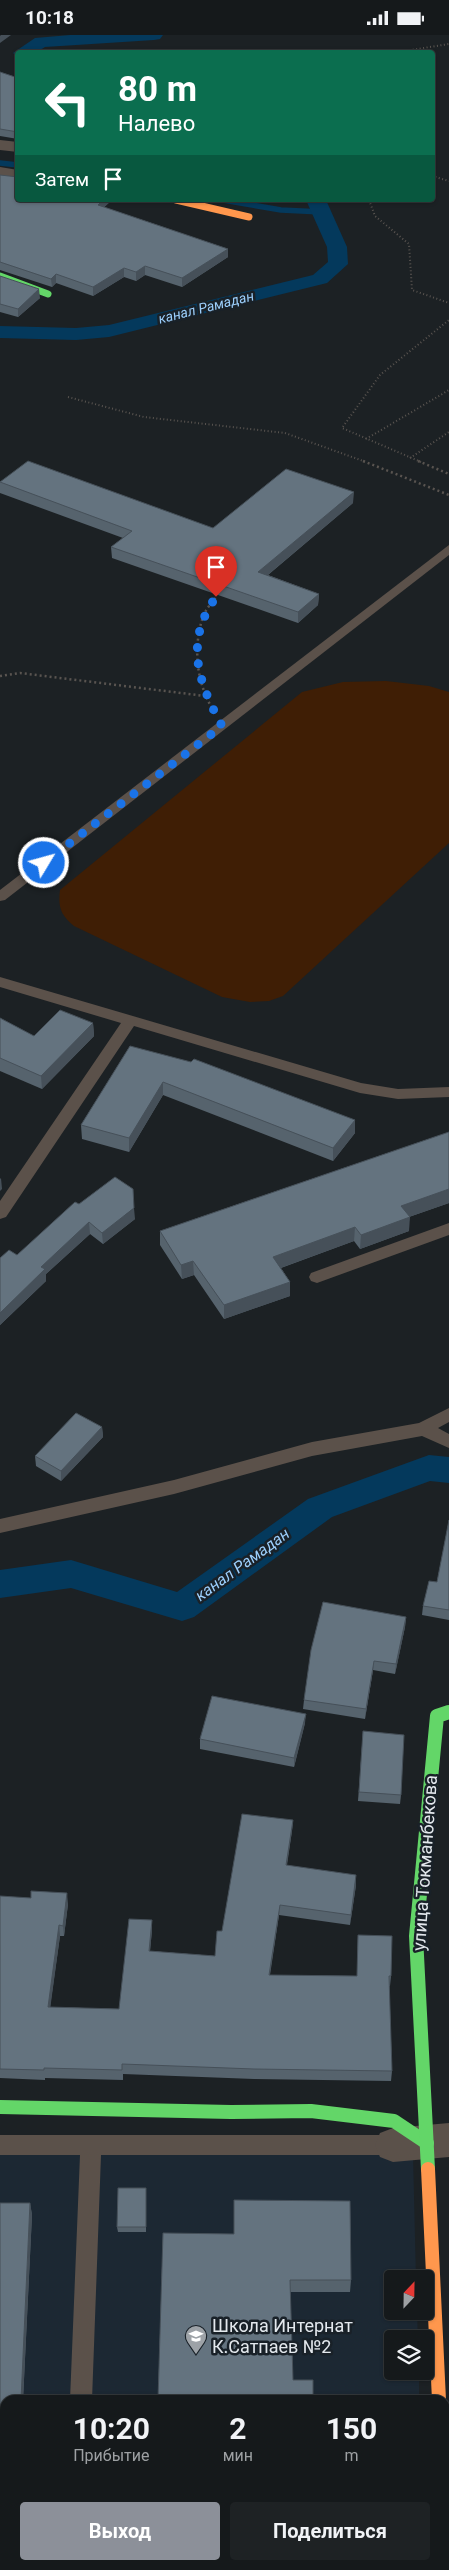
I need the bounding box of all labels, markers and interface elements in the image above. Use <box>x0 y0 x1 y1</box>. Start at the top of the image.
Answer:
text: 10:18 <box>25 6 74 29</box>
text: 80 m <box>118 69 197 110</box>
icon: left <box>35 70 100 135</box>
text: Налево <box>118 111 195 136</box>
icon: arrive <box>99 165 127 193</box>
text: Затем <box>35 168 89 191</box>
water label: канал Рамадан <box>157 287 256 327</box>
pin <box>195 546 237 597</box>
icon: arrive <box>202 553 230 581</box>
position arrow <box>17 836 69 888</box>
water label: канал Рамадан <box>191 1524 293 1605</box>
street label: улица Токманбекова <box>408 1774 441 1952</box>
north arrow <box>384 2270 434 2320</box>
map controls <box>384 2270 434 2380</box>
place label: Школа Интернат К.Сатпаев №2 <box>212 2315 353 2357</box>
school or university icon: Школа Интернат К.Сатпаев №2 <box>184 2324 208 2355</box>
button: layers <box>384 2330 434 2380</box>
text: 10:20 <box>73 2411 150 2446</box>
text: 2 <box>229 2411 246 2446</box>
text: 150 <box>326 2411 377 2446</box>
text: Прибытие <box>73 2446 149 2465</box>
text: мин <box>223 2446 253 2465</box>
text: m <box>344 2446 358 2465</box>
button: Выход <box>20 2502 220 2560</box>
button: Поделиться <box>230 2502 430 2560</box>

